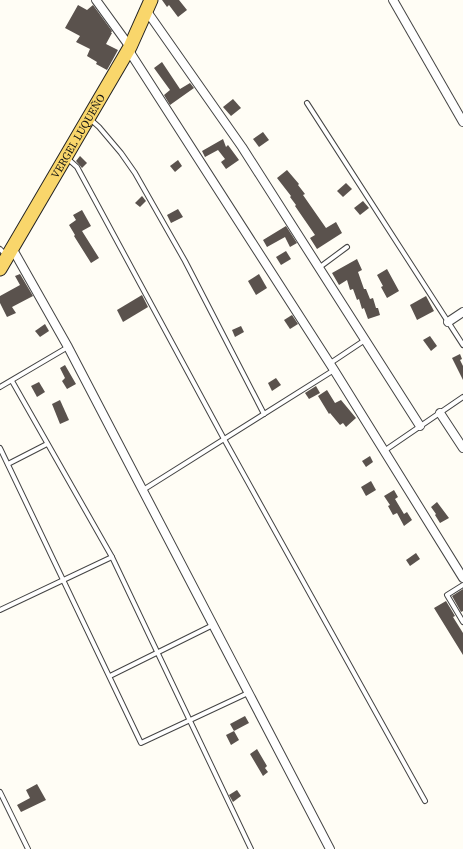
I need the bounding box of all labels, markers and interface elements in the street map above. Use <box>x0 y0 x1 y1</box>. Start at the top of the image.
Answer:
street label: VERGEL LUQUEÑO <box>47 91 109 181</box>

